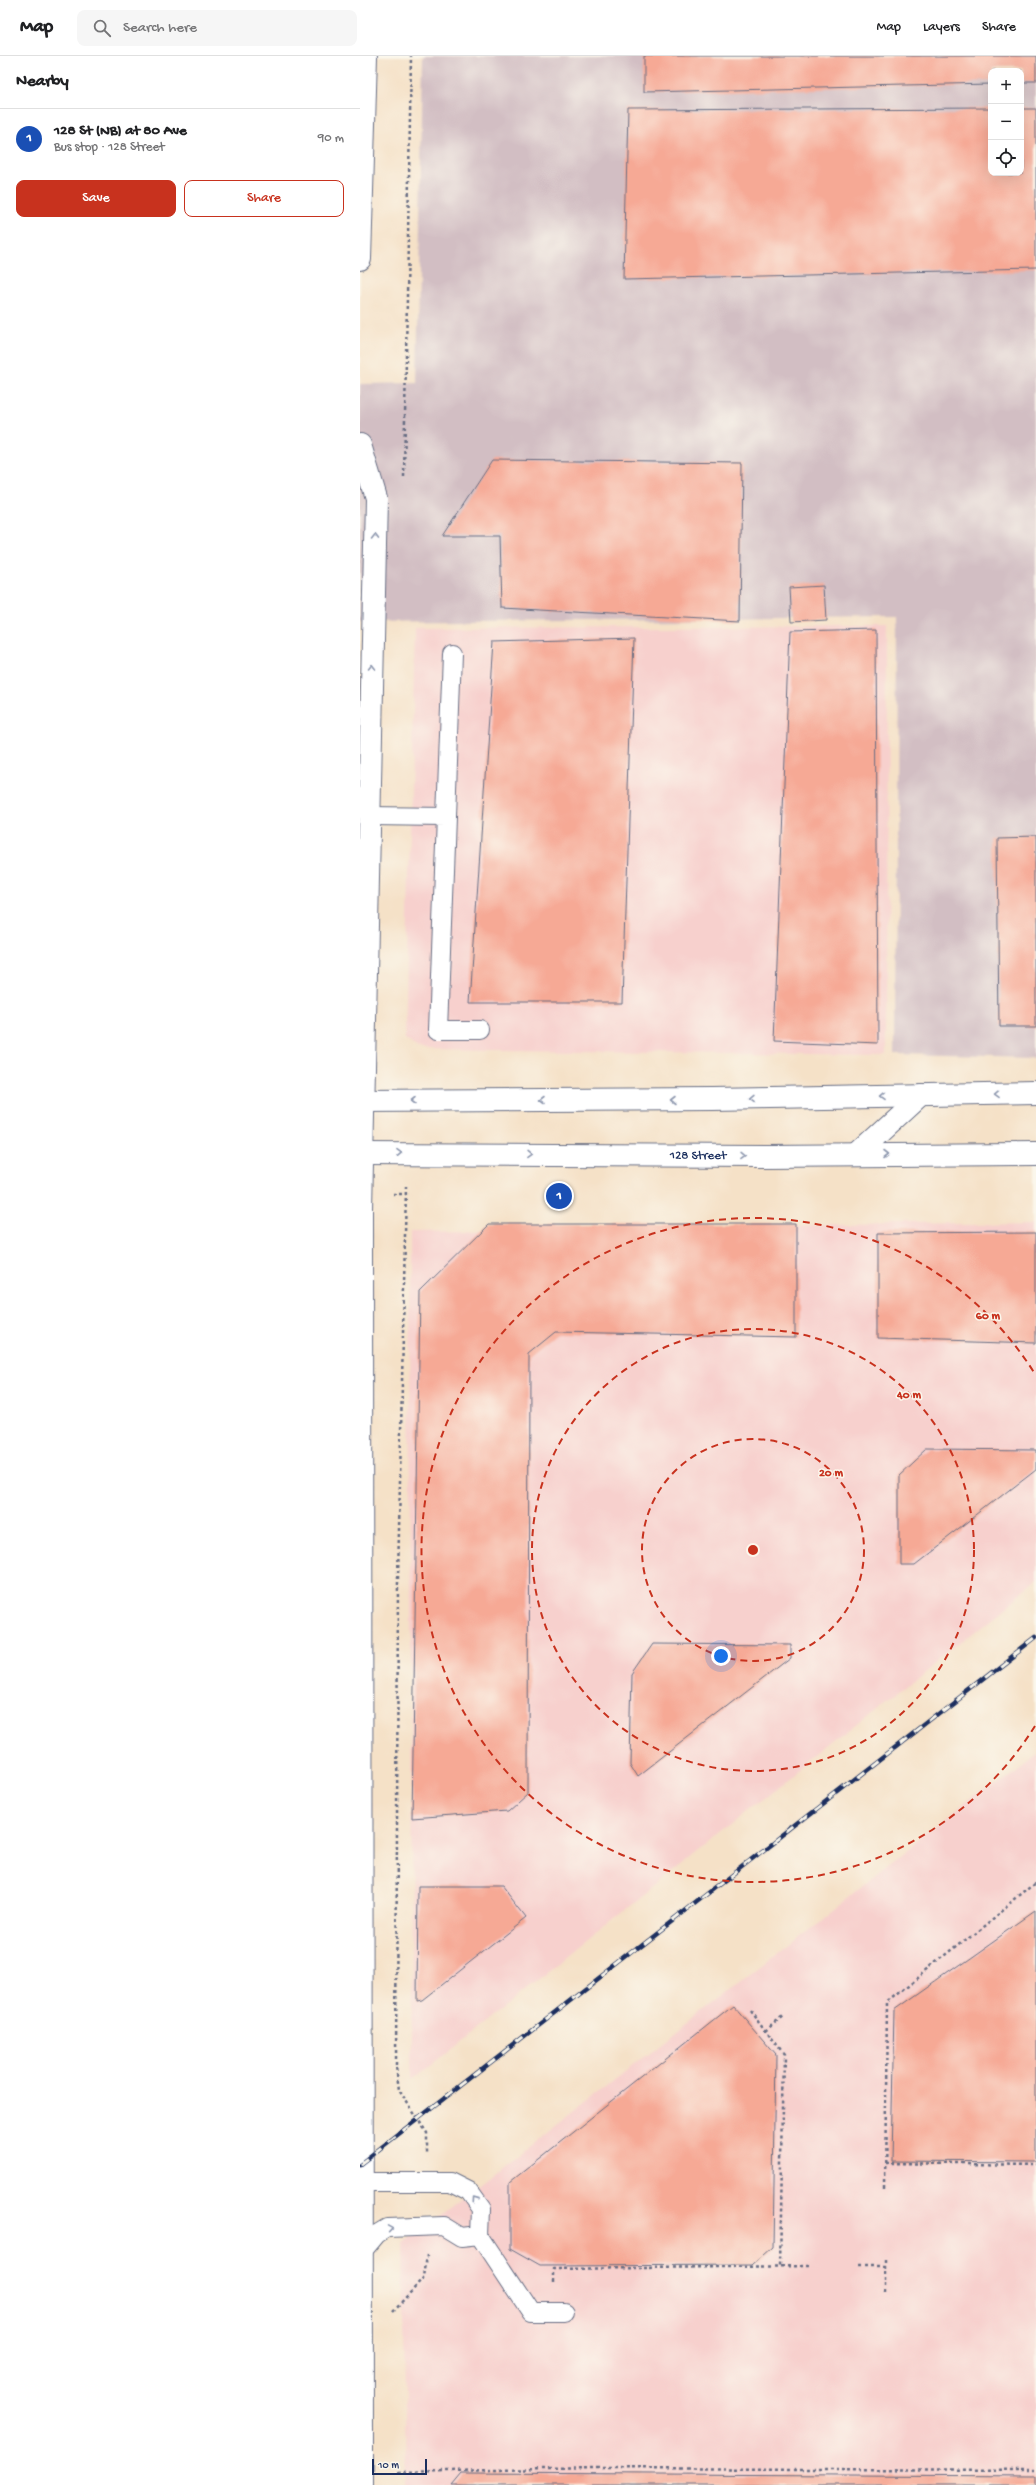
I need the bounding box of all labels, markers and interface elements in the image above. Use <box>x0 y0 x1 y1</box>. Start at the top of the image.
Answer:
search box <box>77 10 357 46</box>
text: Map <box>20 16 53 39</box>
icon: search <box>91 17 113 39</box>
text: Search here <box>123 19 197 37</box>
text: Map <box>877 19 901 36</box>
text: Layers <box>923 19 960 36</box>
text: Share <box>982 19 1016 36</box>
map controls <box>988 68 1024 176</box>
button: + <box>988 68 1024 104</box>
text: Nearby <box>16 72 69 92</box>
button: − <box>988 104 1024 140</box>
text: 128 St (NB) at 80 Ave <box>54 122 187 140</box>
text: 1 <box>26 131 32 146</box>
text: 90 m <box>318 131 344 146</box>
text: Bus stop · 128 Street <box>54 140 165 155</box>
button: locate <box>988 140 1024 176</box>
button: Save <box>16 180 176 217</box>
button: Share <box>184 180 344 217</box>
one-way arrow <box>371 534 379 540</box>
one-way arrow <box>368 664 376 670</box>
one-way arrow <box>994 1090 1000 1098</box>
one-way arrow <box>879 1092 885 1100</box>
one-way arrow <box>749 1094 755 1103</box>
one-way arrow <box>540 1096 546 1104</box>
one-way arrow <box>670 1096 676 1104</box>
one-way arrow <box>410 1097 416 1105</box>
street label: 128 Street <box>669 1148 728 1163</box>
one-way arrow <box>396 1149 402 1157</box>
one-way arrow <box>526 1150 532 1158</box>
one-way arrow <box>884 1150 890 1158</box>
one-way arrow <box>740 1152 746 1160</box>
pin: 1 <box>546 1181 572 1211</box>
text: 60 m <box>976 1310 1001 1324</box>
text: 40 m <box>896 1389 921 1403</box>
text: 20 m <box>819 1467 844 1481</box>
centre of rings <box>746 1543 760 1557</box>
your location <box>711 1646 731 1666</box>
one-way arrow <box>472 2196 479 2203</box>
one-way arrow <box>387 2225 393 2234</box>
scale bar <box>372 2457 427 2476</box>
text: 10 m <box>378 2460 399 2472</box>

